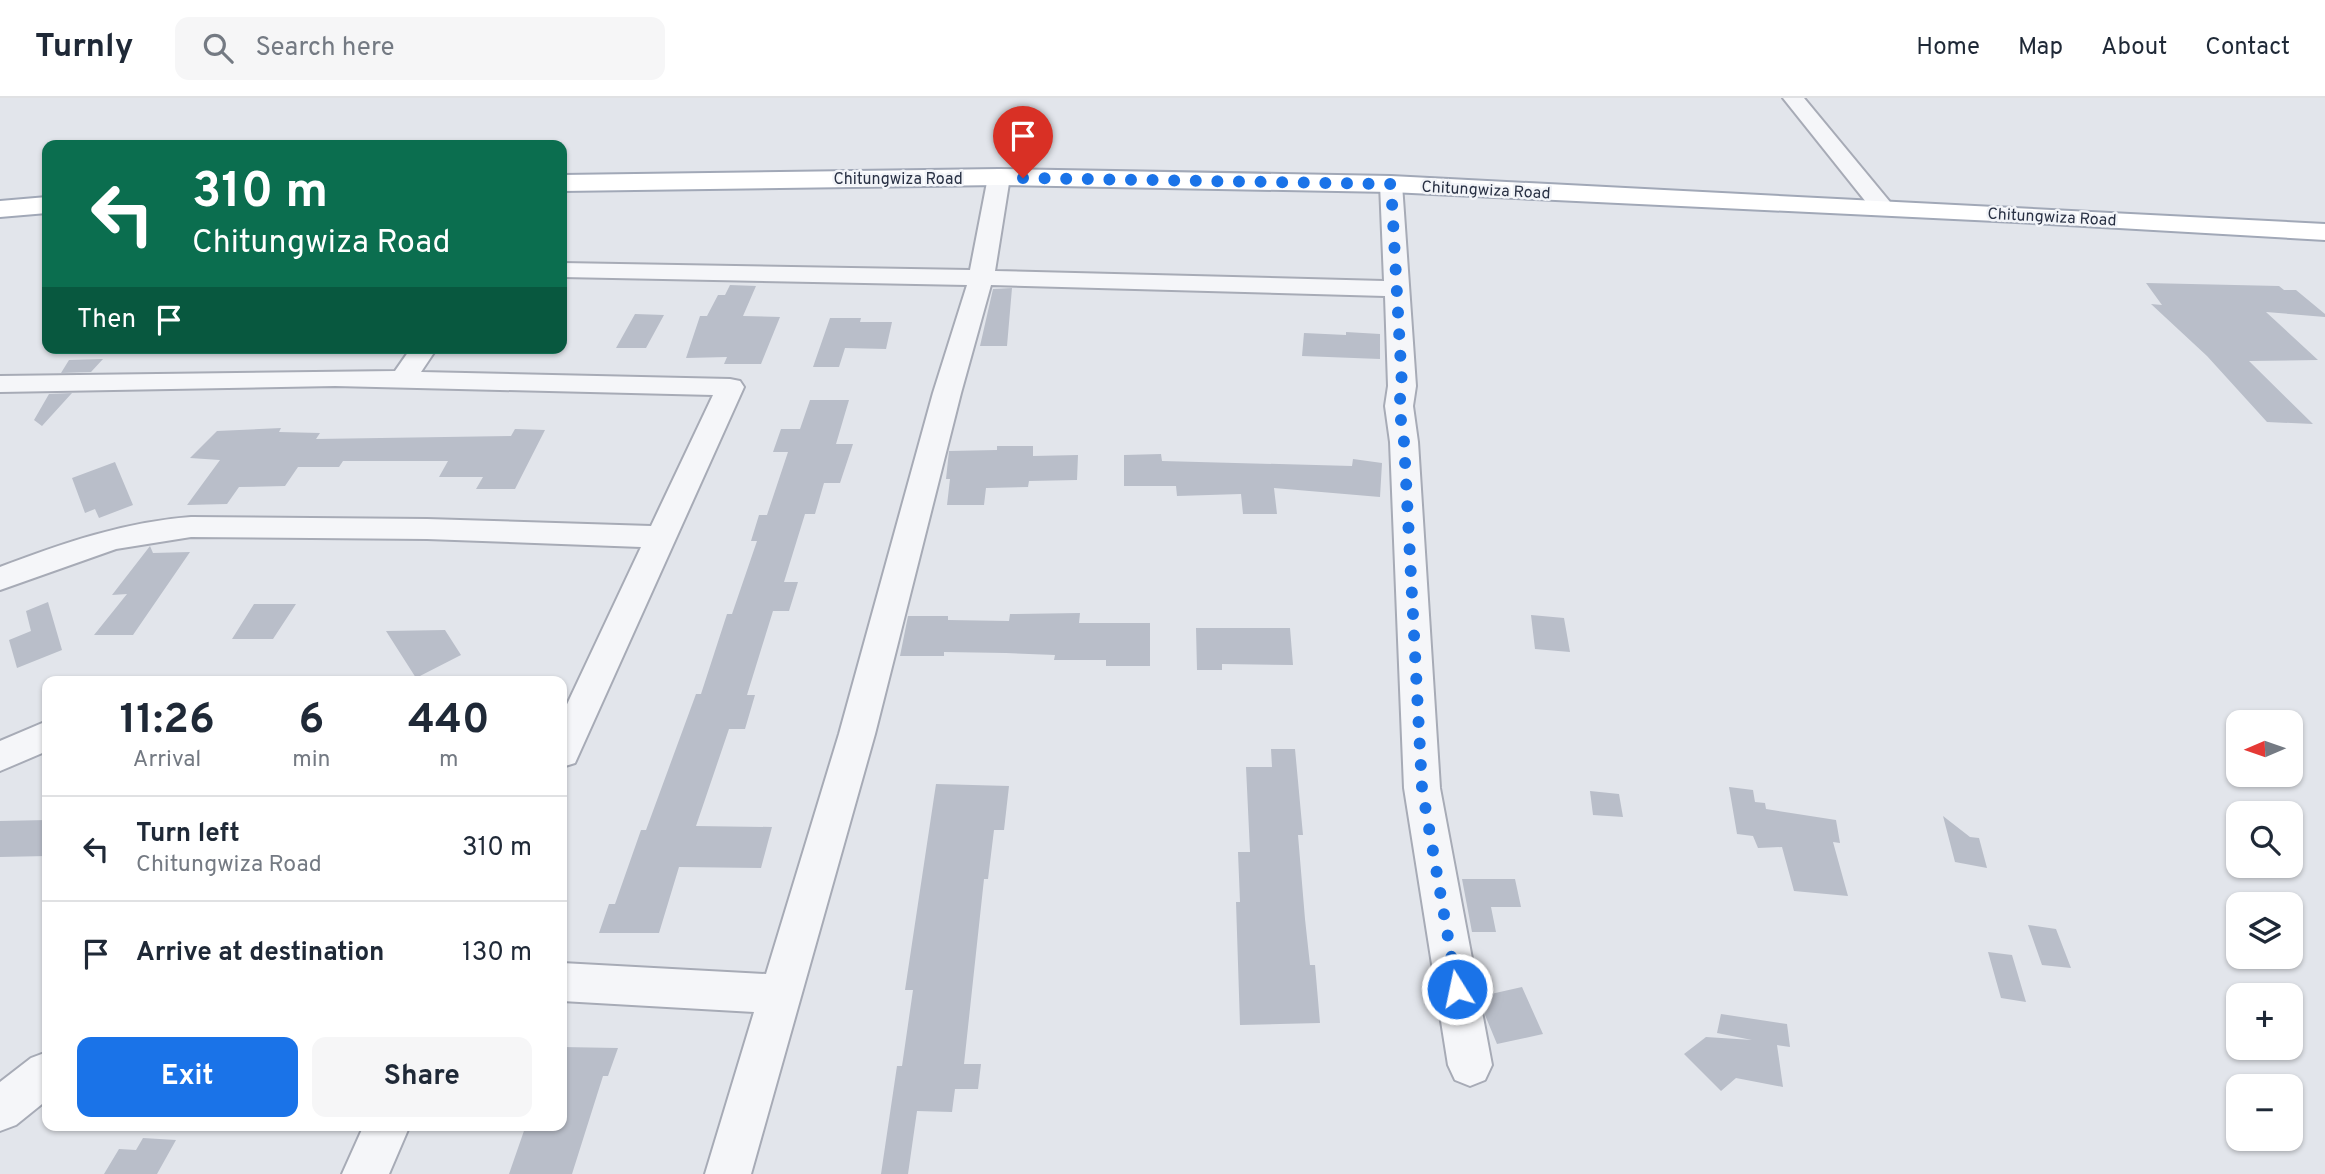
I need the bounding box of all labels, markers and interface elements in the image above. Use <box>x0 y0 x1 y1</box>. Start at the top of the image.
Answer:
search box <box>175 17 665 80</box>
text: Turnly <box>35 27 133 69</box>
icon: search <box>199 29 237 67</box>
text: Search here <box>255 32 394 65</box>
text: Home <box>1916 33 1980 63</box>
text: Map <box>2018 33 2063 63</box>
text: About <box>2101 33 2167 63</box>
text: Contact <box>2205 33 2290 63</box>
pin <box>993 106 1053 178</box>
icon: arrive <box>1004 117 1042 155</box>
text: 310 m <box>192 163 328 225</box>
icon: left <box>77 168 168 259</box>
street label: Chitungwiza Road <box>833 170 963 190</box>
street label: Chitungwiza Road <box>1421 178 1551 204</box>
street label: Chitungwiza Road <box>1987 205 2117 231</box>
text: Chitungwiza Road <box>192 224 451 264</box>
icon: arrive <box>150 301 188 339</box>
text: Then <box>77 304 136 337</box>
text: 11:26 <box>119 695 215 748</box>
text: 6 <box>298 695 324 748</box>
text: 440 <box>408 695 490 748</box>
north arrow <box>2226 710 2303 788</box>
map controls <box>2226 710 2303 1151</box>
text: Arrival <box>133 746 201 775</box>
text: min <box>292 746 331 775</box>
text: m <box>439 746 458 775</box>
button: search <box>2226 801 2303 878</box>
text: Turn left <box>136 818 240 851</box>
icon: left <box>77 830 115 868</box>
text: 310 m <box>462 832 532 865</box>
text: Chitungwiza Road <box>136 851 322 880</box>
button: layers <box>2226 892 2303 969</box>
icon: arrive <box>77 935 115 973</box>
text: Arrive at destination <box>136 937 384 970</box>
text: 130 m <box>462 937 532 970</box>
position arrow <box>1420 952 1494 1026</box>
button: + <box>2226 983 2303 1060</box>
button: Exit <box>77 1037 298 1117</box>
button: Share <box>312 1037 532 1117</box>
button: − <box>2226 1074 2303 1151</box>

